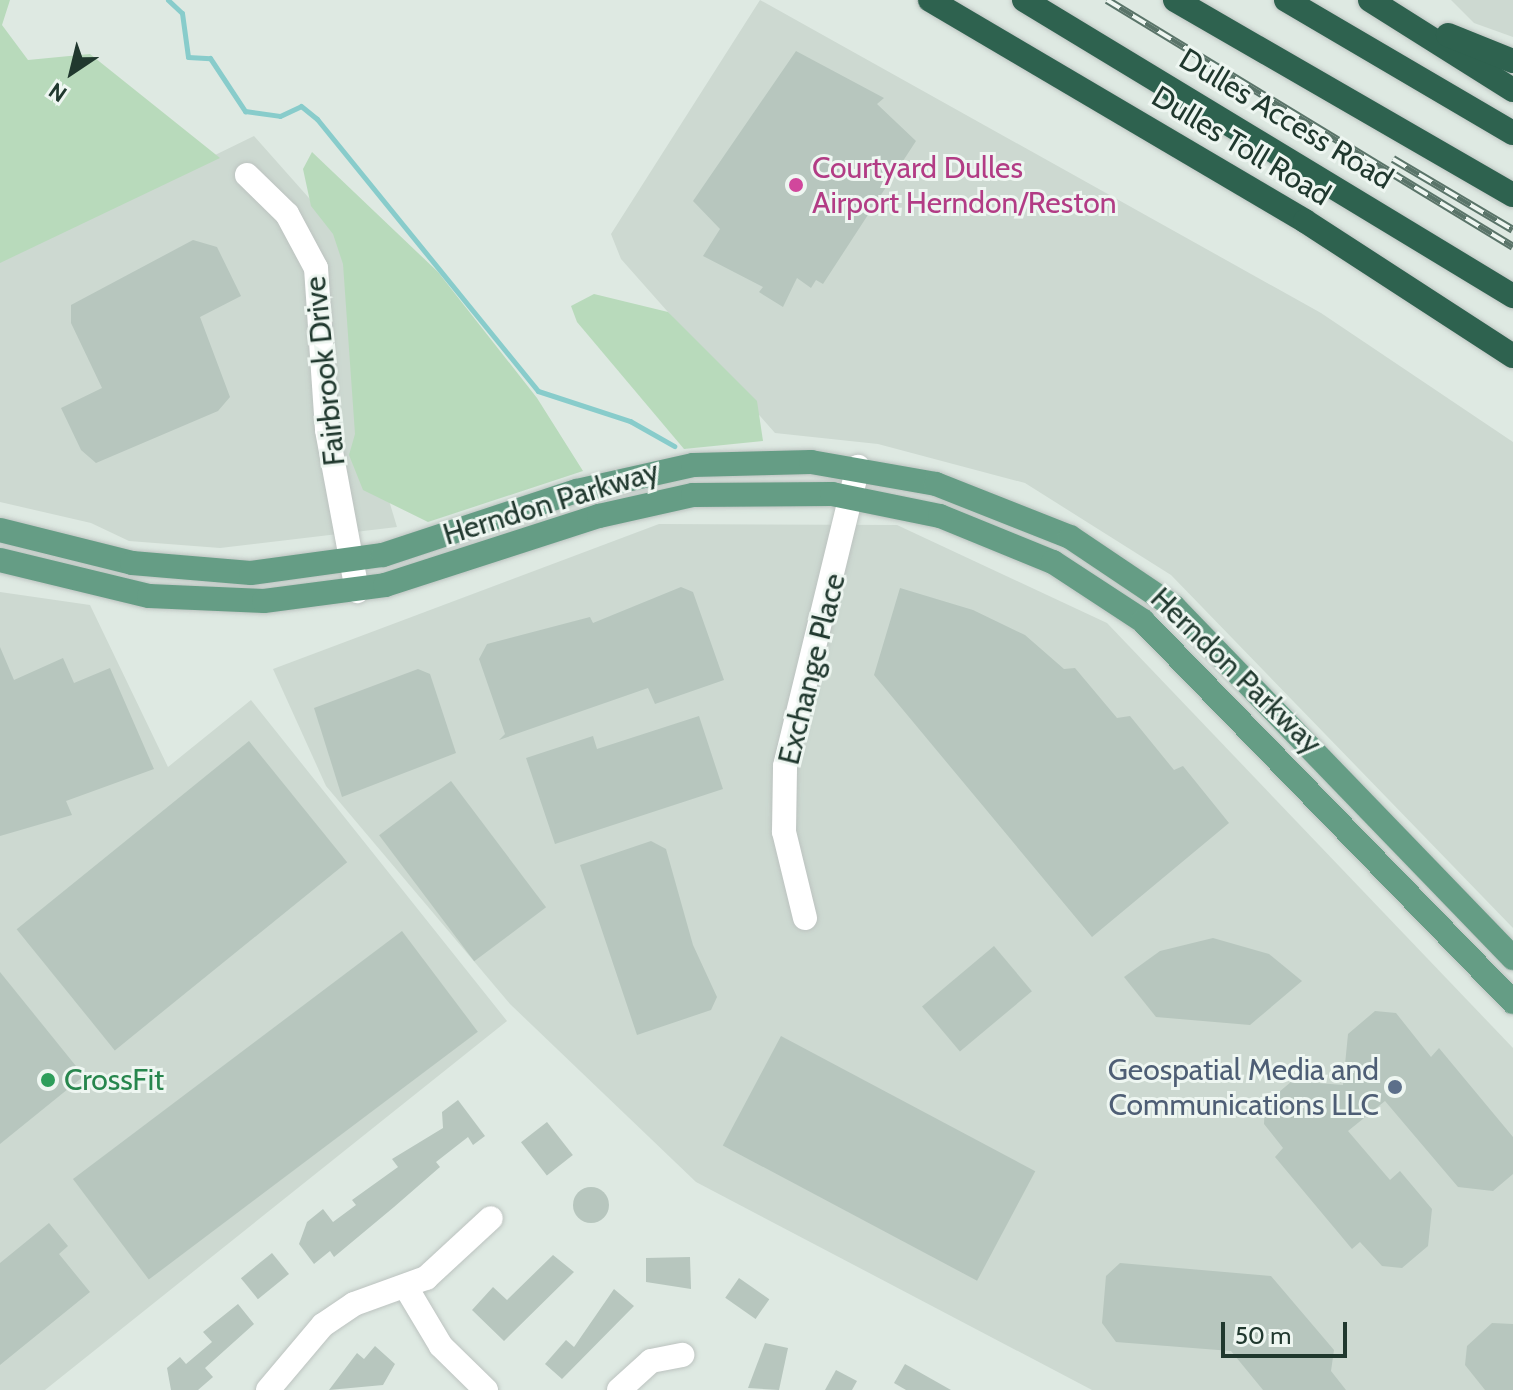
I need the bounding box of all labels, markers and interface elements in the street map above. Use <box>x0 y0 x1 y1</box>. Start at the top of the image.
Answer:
north arrow <box>32 32 112 112</box>
street label: Dulles Access Road <box>1173 41 1399 197</box>
text: N <box>44 77 72 108</box>
street label: Dulles Toll Road <box>1145 79 1337 213</box>
place label: Courtyard Dulles Airport Herndon/Reston <box>812 150 1116 220</box>
marker: Courtyard Dulles Airport Herndon/Reston <box>787 176 805 194</box>
street label: Fairbrook Drive <box>297 274 353 468</box>
street label: Herndon Parkway <box>439 453 663 553</box>
street label: Exchange Place <box>771 570 853 768</box>
street label: Herndon Parkway <box>1143 580 1329 762</box>
place label: Geospatial Media and Communications LLC <box>1108 1052 1379 1122</box>
place label: CrossFit <box>64 1062 164 1098</box>
marker: CrossFit <box>39 1071 57 1089</box>
marker: Geospatial Media and Communications LLC <box>1386 1078 1404 1096</box>
scale bar <box>1225 1306 1351 1356</box>
text: 50 m <box>1235 1321 1291 1350</box>

